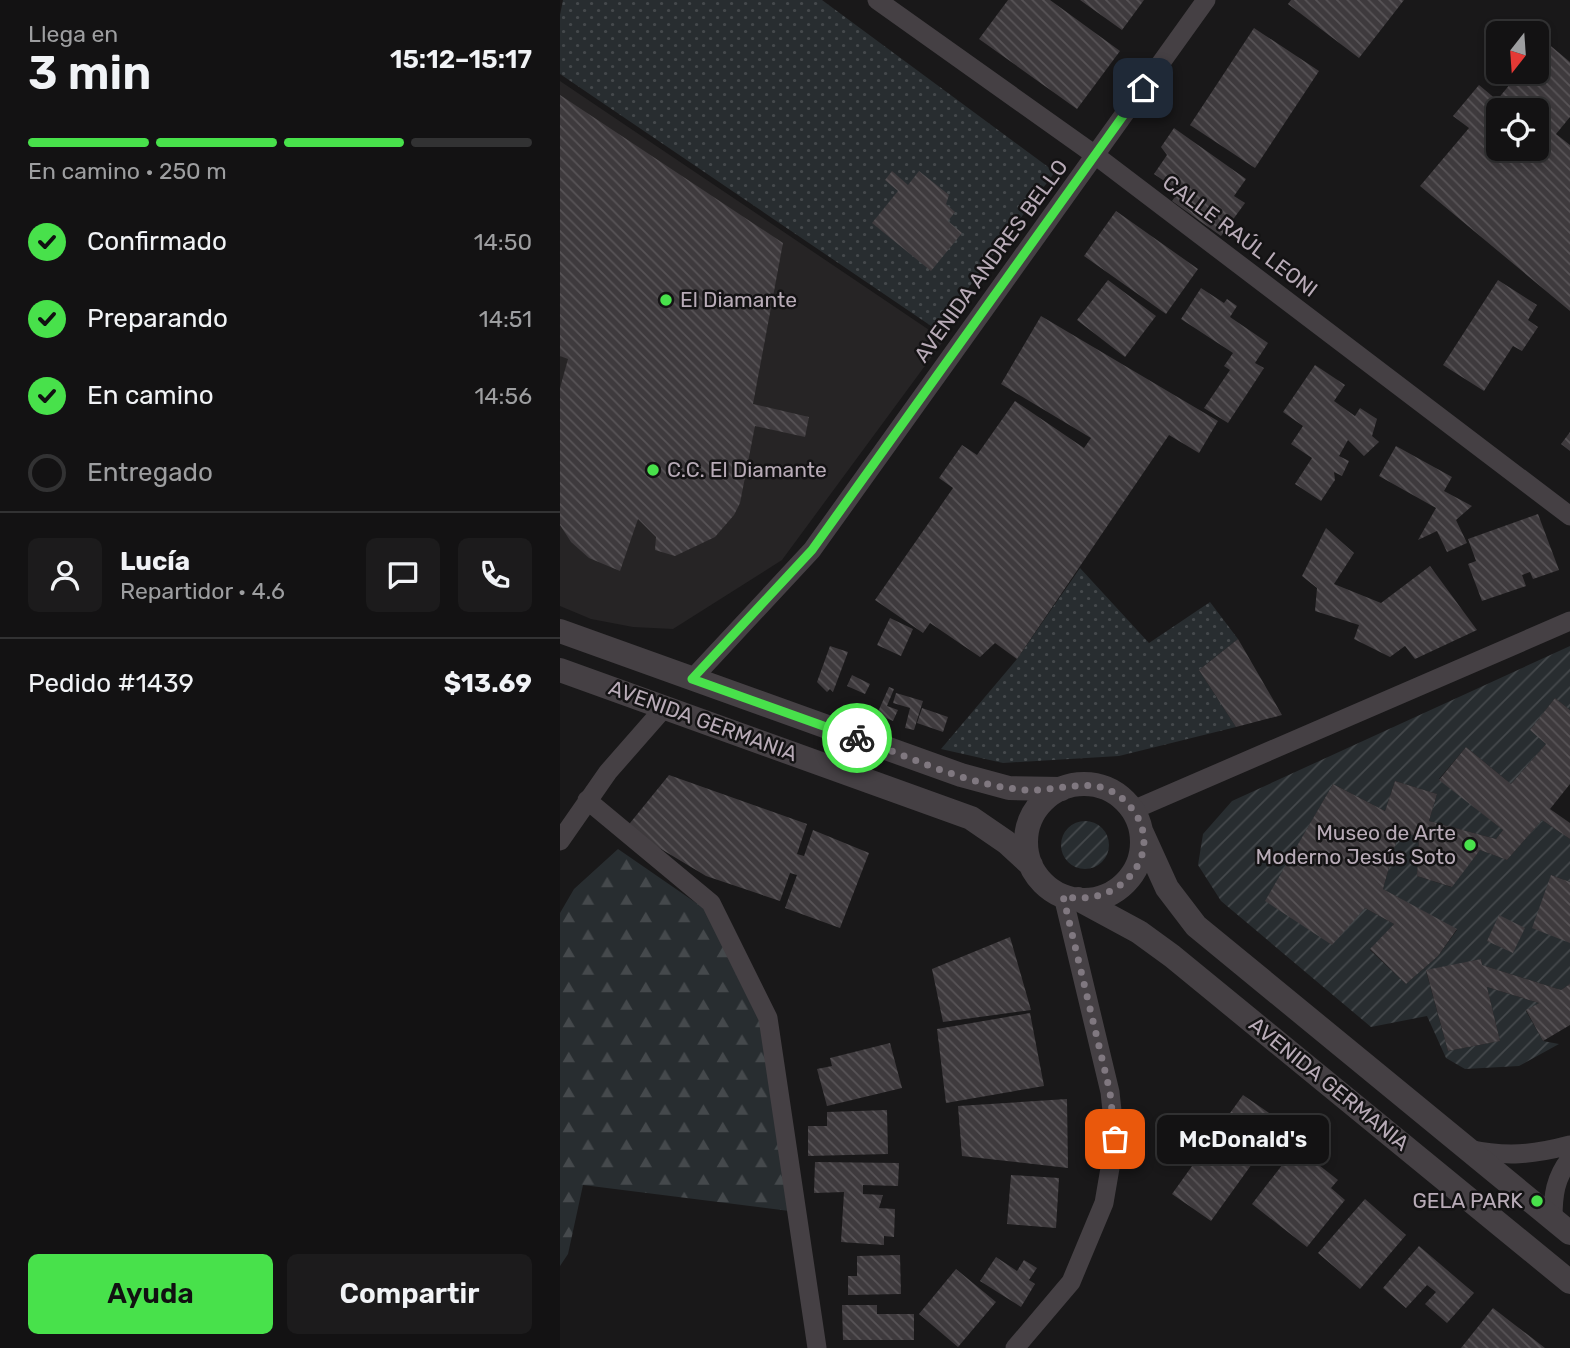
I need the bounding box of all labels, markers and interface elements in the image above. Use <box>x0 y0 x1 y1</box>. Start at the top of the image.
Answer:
text: Llega en <box>28 20 118 48</box>
north arrow <box>1486 21 1549 84</box>
map controls <box>1486 21 1549 161</box>
text: 15:12–15:17 <box>390 44 532 75</box>
text: 3 min <box>28 46 151 101</box>
pin <box>1113 58 1173 118</box>
icon: home <box>1124 69 1162 107</box>
button: locate <box>1486 98 1549 161</box>
street label: AVENIDA ANDRES BELLO <box>909 154 1073 367</box>
text: En camino · 250 m <box>28 157 227 185</box>
street label: CALLE RAÚL LEONI <box>1158 169 1323 302</box>
icon: check <box>28 223 66 261</box>
text: Confirmado <box>87 226 227 257</box>
text: 14:50 <box>474 228 532 256</box>
place label: El Diamante <box>680 287 797 312</box>
marker: El Diamante <box>658 292 674 308</box>
icon: check <box>28 300 66 338</box>
text: Preparando <box>87 303 228 334</box>
text: 14:51 <box>479 305 532 333</box>
icon: check <box>28 377 66 415</box>
text: En camino <box>87 380 214 411</box>
text: 14:56 <box>474 382 532 410</box>
text: Entregado <box>87 457 213 488</box>
place label: C.C. El Diamante <box>667 457 827 482</box>
marker: C.C. El Diamante <box>645 462 661 478</box>
button: person <box>28 538 102 612</box>
button: chat <box>366 538 440 612</box>
button: phone <box>458 538 532 612</box>
text: Lucía <box>120 546 190 577</box>
text: Repartidor · 4.6 <box>120 577 285 605</box>
text: Pedido #1439 <box>28 668 194 699</box>
text: $13.69 <box>444 668 532 699</box>
street label: AVENIDA GERMANIA <box>606 675 801 766</box>
courier <box>822 703 892 773</box>
icon: bike <box>838 719 876 757</box>
place label: Museo de Arte Moderno Jesús Soto <box>1256 820 1456 869</box>
marker: Museo de Arte Moderno Jesús Soto <box>1462 837 1478 853</box>
street label: AVENIDA GERMANIA <box>1244 1011 1414 1156</box>
pin <box>1085 1109 1145 1169</box>
callout: McDonald's <box>1157 1114 1328 1164</box>
icon: bag <box>1096 1120 1134 1158</box>
text: McDonald's <box>1179 1125 1307 1153</box>
place label: GELA PARK <box>1412 1188 1523 1213</box>
marker: GELA PARK <box>1529 1193 1545 1209</box>
button: Ayuda <box>28 1254 273 1334</box>
button: Compartir <box>287 1254 532 1334</box>

